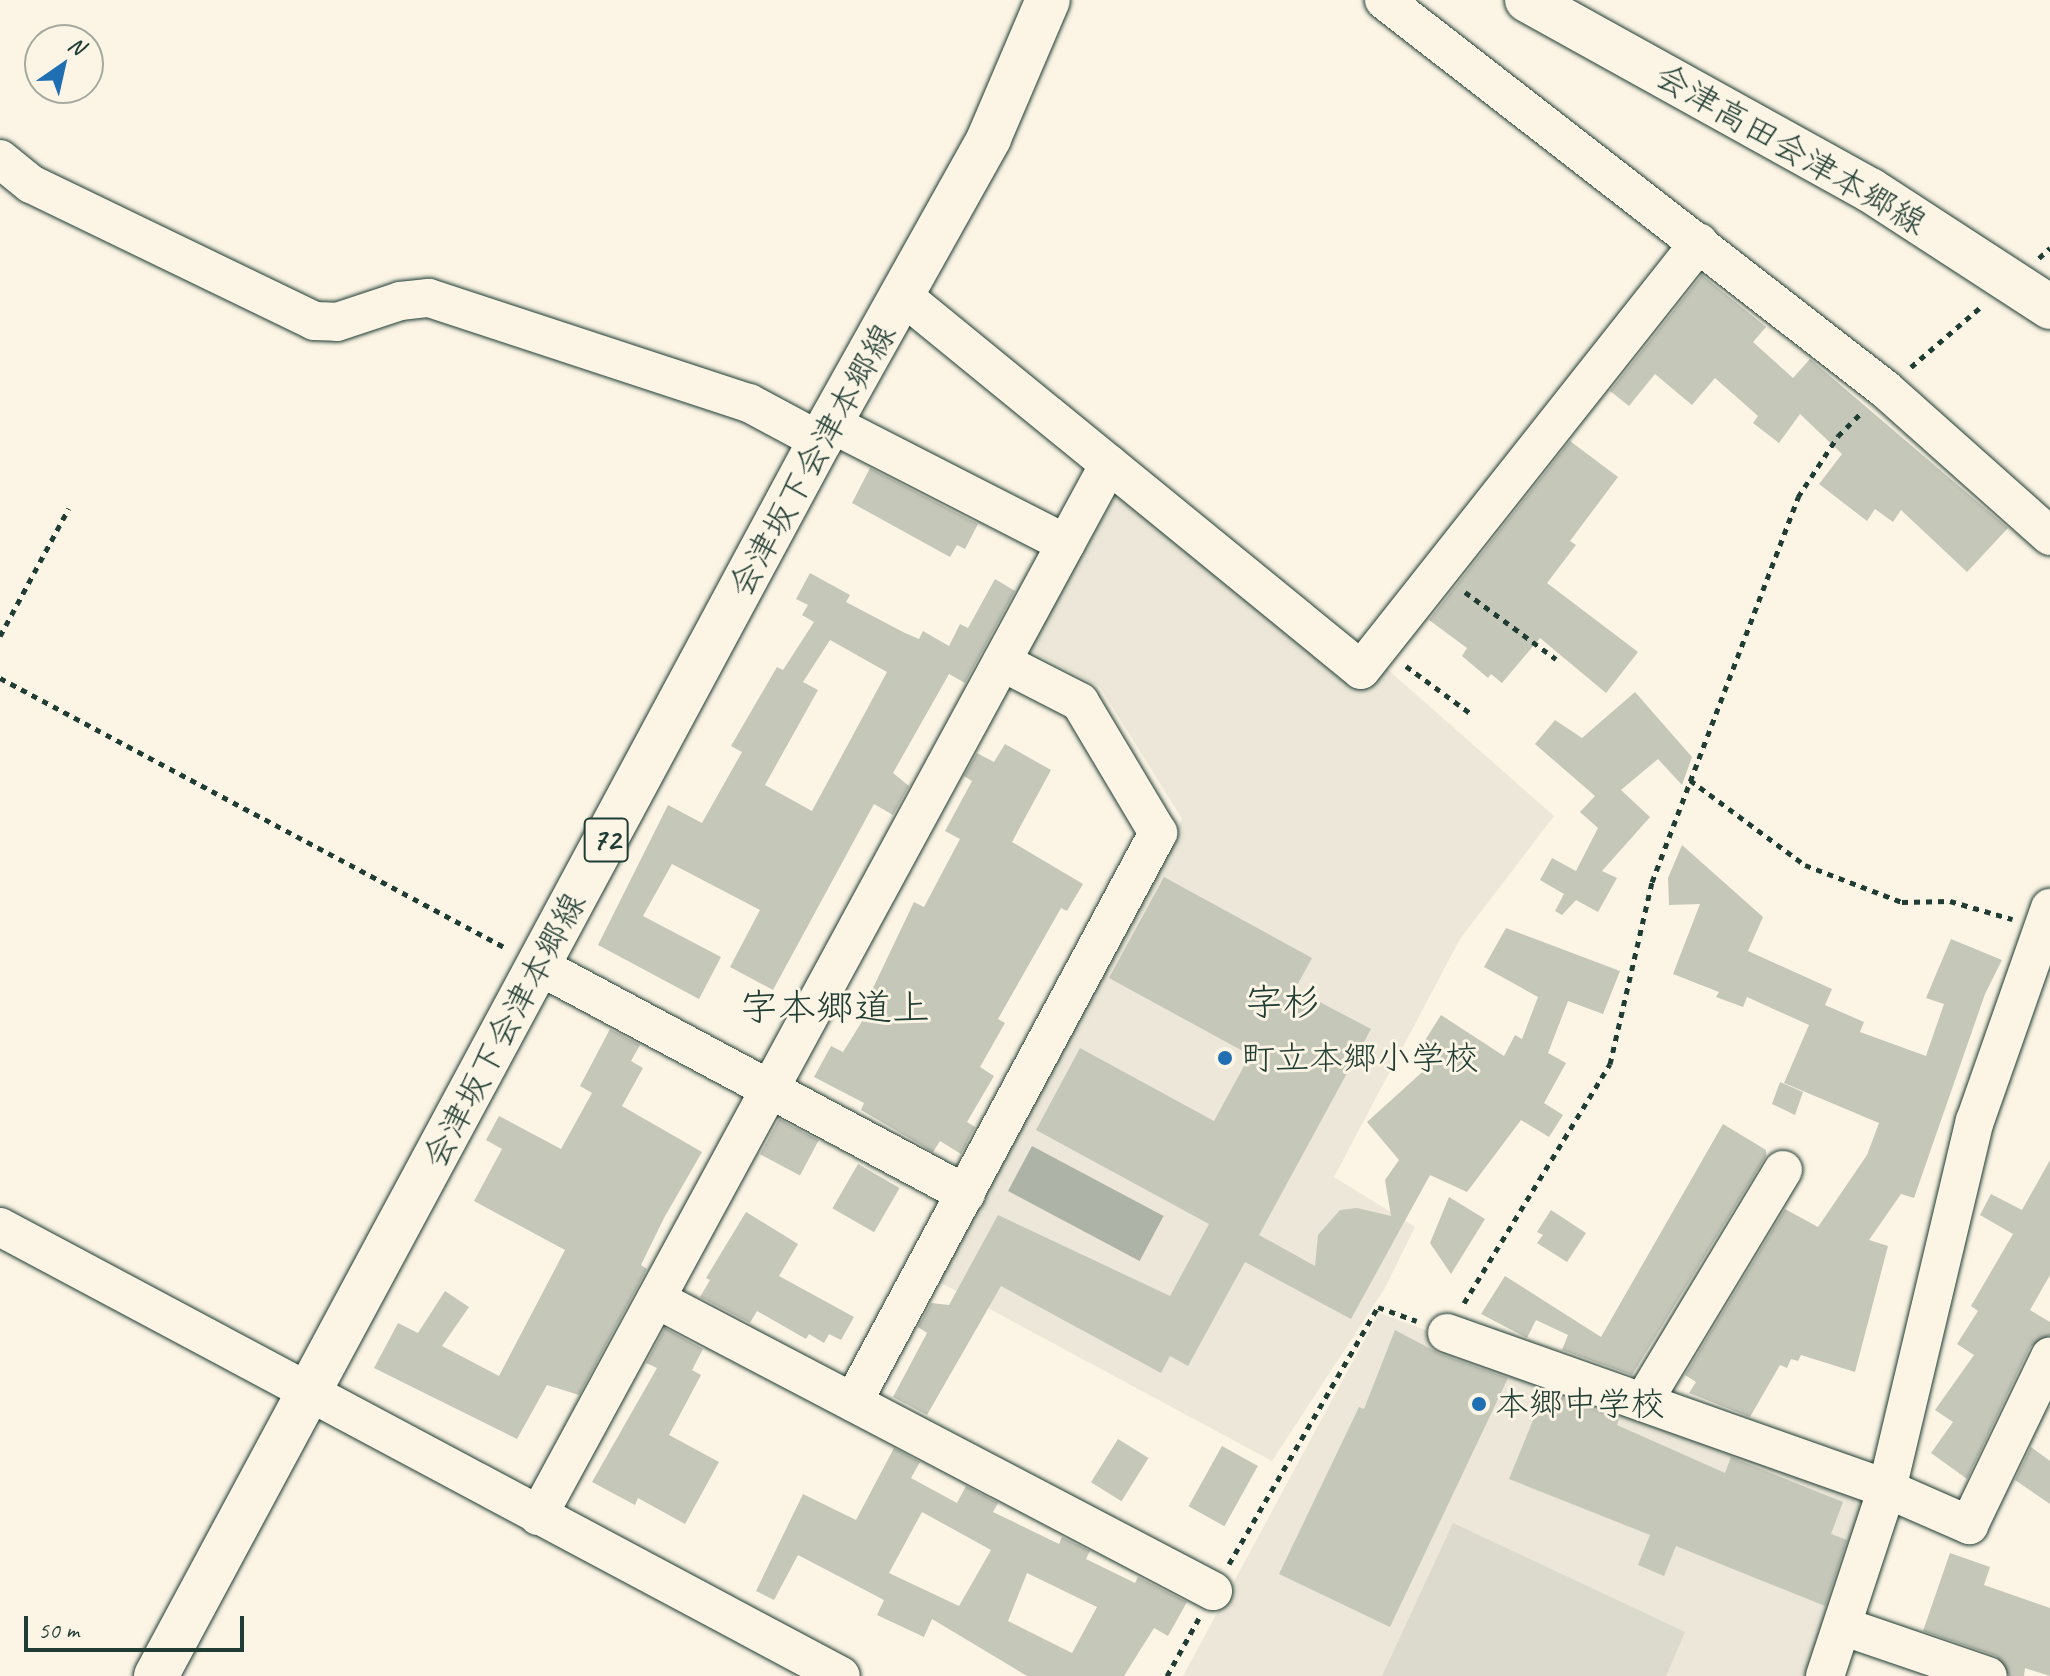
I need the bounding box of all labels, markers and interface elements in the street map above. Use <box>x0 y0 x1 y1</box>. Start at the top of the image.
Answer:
north arrow <box>24 24 104 104</box>
text: N <box>63 30 90 61</box>
street label: 会津高田会津本郷線 <box>1648 55 1934 243</box>
street label: 会津坂下会津本郷線 <box>720 316 904 604</box>
road number: 72 <box>582 812 630 868</box>
street label: 会津坂下会津本郷線 <box>414 885 594 1175</box>
district label: 字杉 <box>1245 980 1321 1026</box>
district label: 字本郷道上 <box>740 985 930 1031</box>
place label: 町立本郷小学校 <box>1241 1038 1479 1078</box>
marker: 町立本郷小学校 <box>1216 1049 1234 1067</box>
place label: 本郷中学校 <box>1495 1384 1665 1424</box>
marker: 本郷中学校 <box>1470 1395 1488 1413</box>
scale bar <box>28 1600 248 1650</box>
text: 50 m <box>38 1615 79 1645</box>

